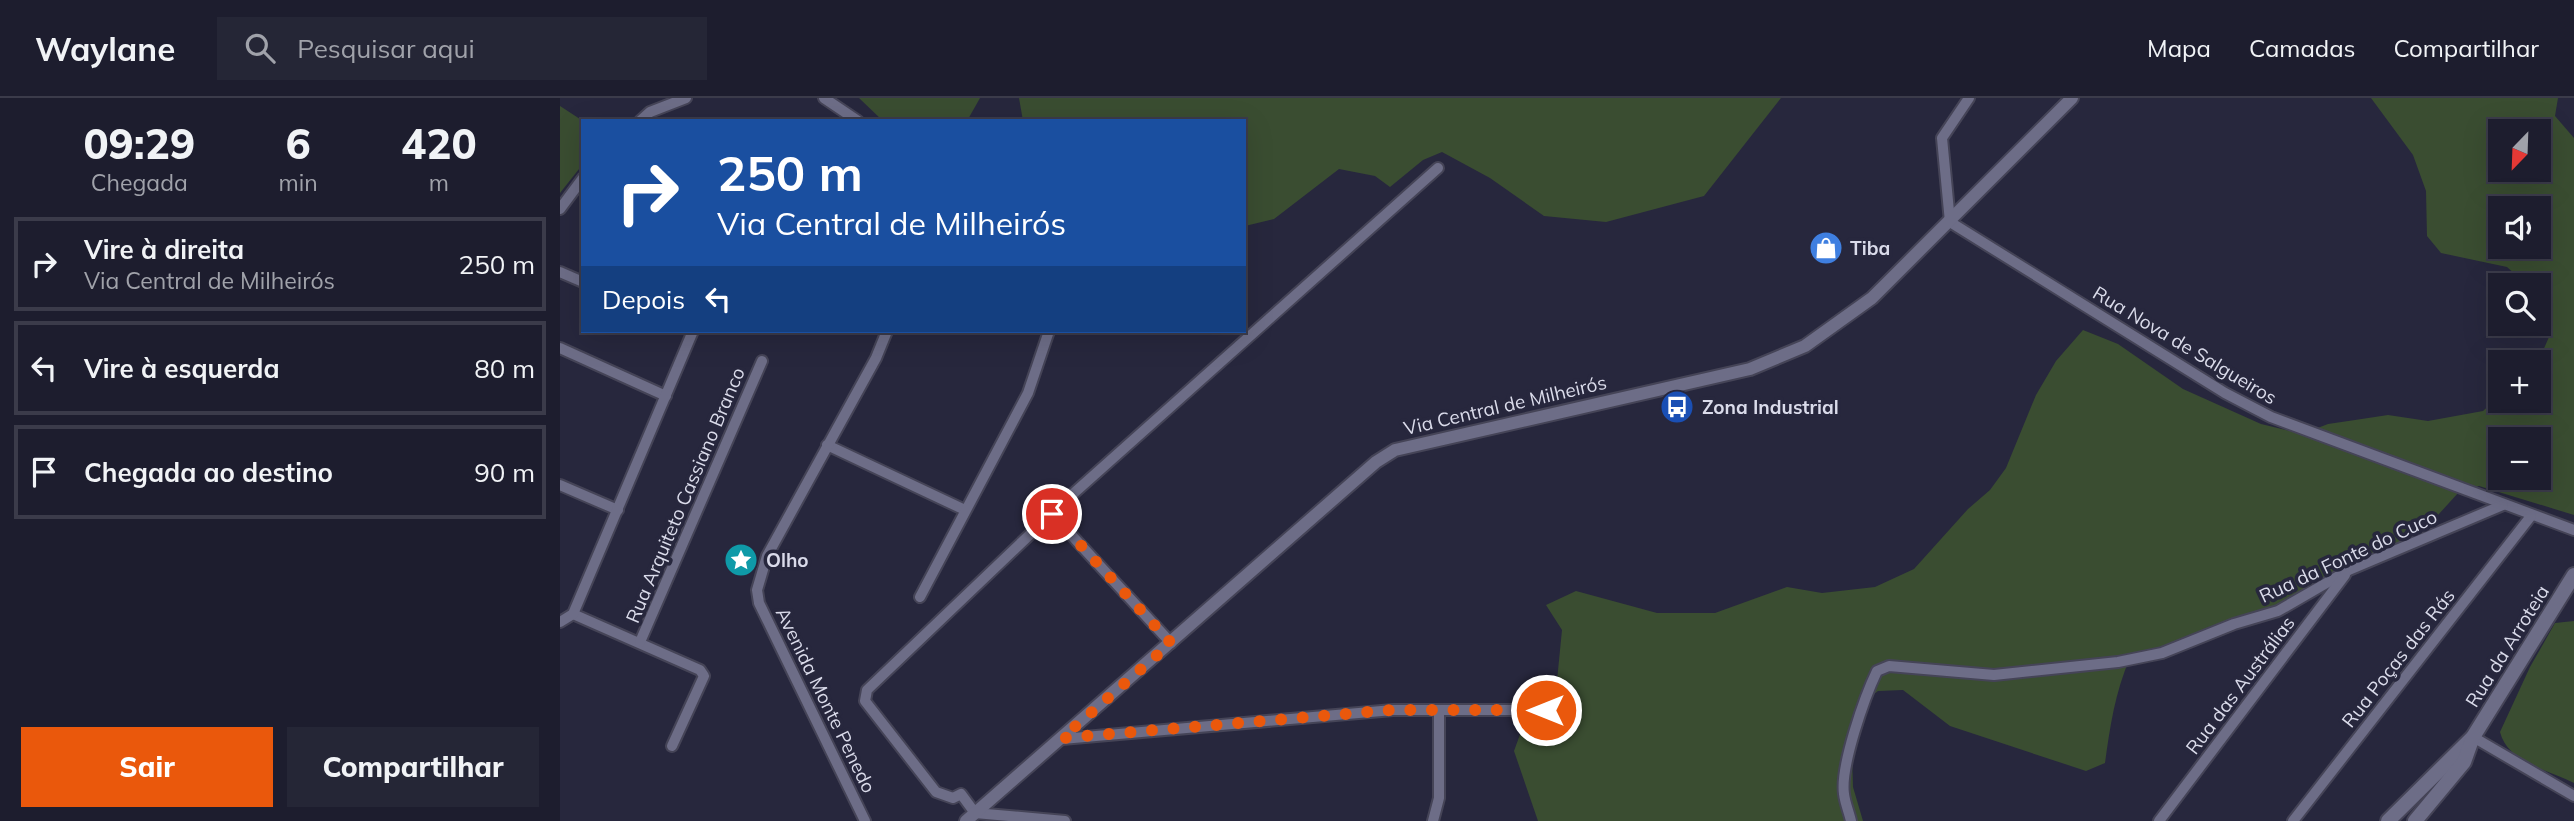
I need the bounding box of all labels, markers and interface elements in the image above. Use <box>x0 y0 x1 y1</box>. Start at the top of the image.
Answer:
search box <box>217 17 707 80</box>
text: Waylane <box>35 28 175 69</box>
icon: search <box>241 29 279 67</box>
text: Pesquisar aqui <box>297 32 475 65</box>
text: Mapa <box>2147 33 2211 63</box>
text: Camadas <box>2249 33 2356 63</box>
text: Compartilhar <box>2394 33 2539 63</box>
text: 09:29 <box>83 117 195 170</box>
text: 6 <box>285 117 311 170</box>
text: 420 <box>401 117 477 170</box>
north arrow <box>2488 119 2552 182</box>
map controls <box>2488 119 2551 490</box>
text: 250 m <box>717 142 863 203</box>
icon: right <box>602 147 693 238</box>
text: Chegada <box>91 168 188 197</box>
text: min <box>278 168 318 197</box>
text: m <box>429 168 449 197</box>
button: sound <box>2488 196 2551 259</box>
text: Via Central de Milheirós <box>717 203 1066 243</box>
shop icon: Tiba <box>1807 229 1845 267</box>
text: Vire à direita <box>84 233 244 266</box>
place label: Tiba <box>1850 236 1890 260</box>
icon: right <box>25 245 63 283</box>
text: 250 m <box>459 248 535 281</box>
text: Via Central de Milheirós <box>84 266 335 295</box>
button: search <box>2488 273 2551 336</box>
icon: left <box>699 280 737 318</box>
street label: Rua Nova de Salgueiros <box>2089 281 2281 409</box>
text: Depois <box>602 283 685 316</box>
icon: left <box>25 349 63 387</box>
button: + <box>2488 350 2551 413</box>
text: Vire à esquerda <box>84 352 280 385</box>
text: 80 m <box>474 352 535 385</box>
street label: Rua Arquiteto Cassiano Branco <box>620 364 750 626</box>
street label: Via Central de Milheirós <box>1401 370 1609 440</box>
bus stop icon: Zona Industrial <box>1658 388 1696 426</box>
place label: Zona Industrial <box>1702 395 1839 419</box>
button: − <box>2488 427 2551 490</box>
icon: arrive <box>25 453 63 491</box>
text: Chegada ao destino <box>84 456 333 489</box>
text: 90 m <box>474 456 535 489</box>
pin <box>1022 484 1082 544</box>
icon: arrive <box>1033 495 1071 533</box>
street label: Rua da Fonte do Cuco <box>2255 504 2441 608</box>
place icon: Olho <box>722 541 760 579</box>
place label: Olho <box>766 548 809 572</box>
street label: Rua da Arroteia <box>2460 581 2554 711</box>
street label: Rua Poças das Rás <box>2336 584 2460 732</box>
street label: Avenida Monte Penedo <box>771 603 881 797</box>
street label: Rua das Austrálias <box>2180 611 2300 759</box>
position arrow <box>1509 673 1583 747</box>
button: Sair <box>21 727 273 807</box>
button: Compartilhar <box>287 727 539 807</box>

